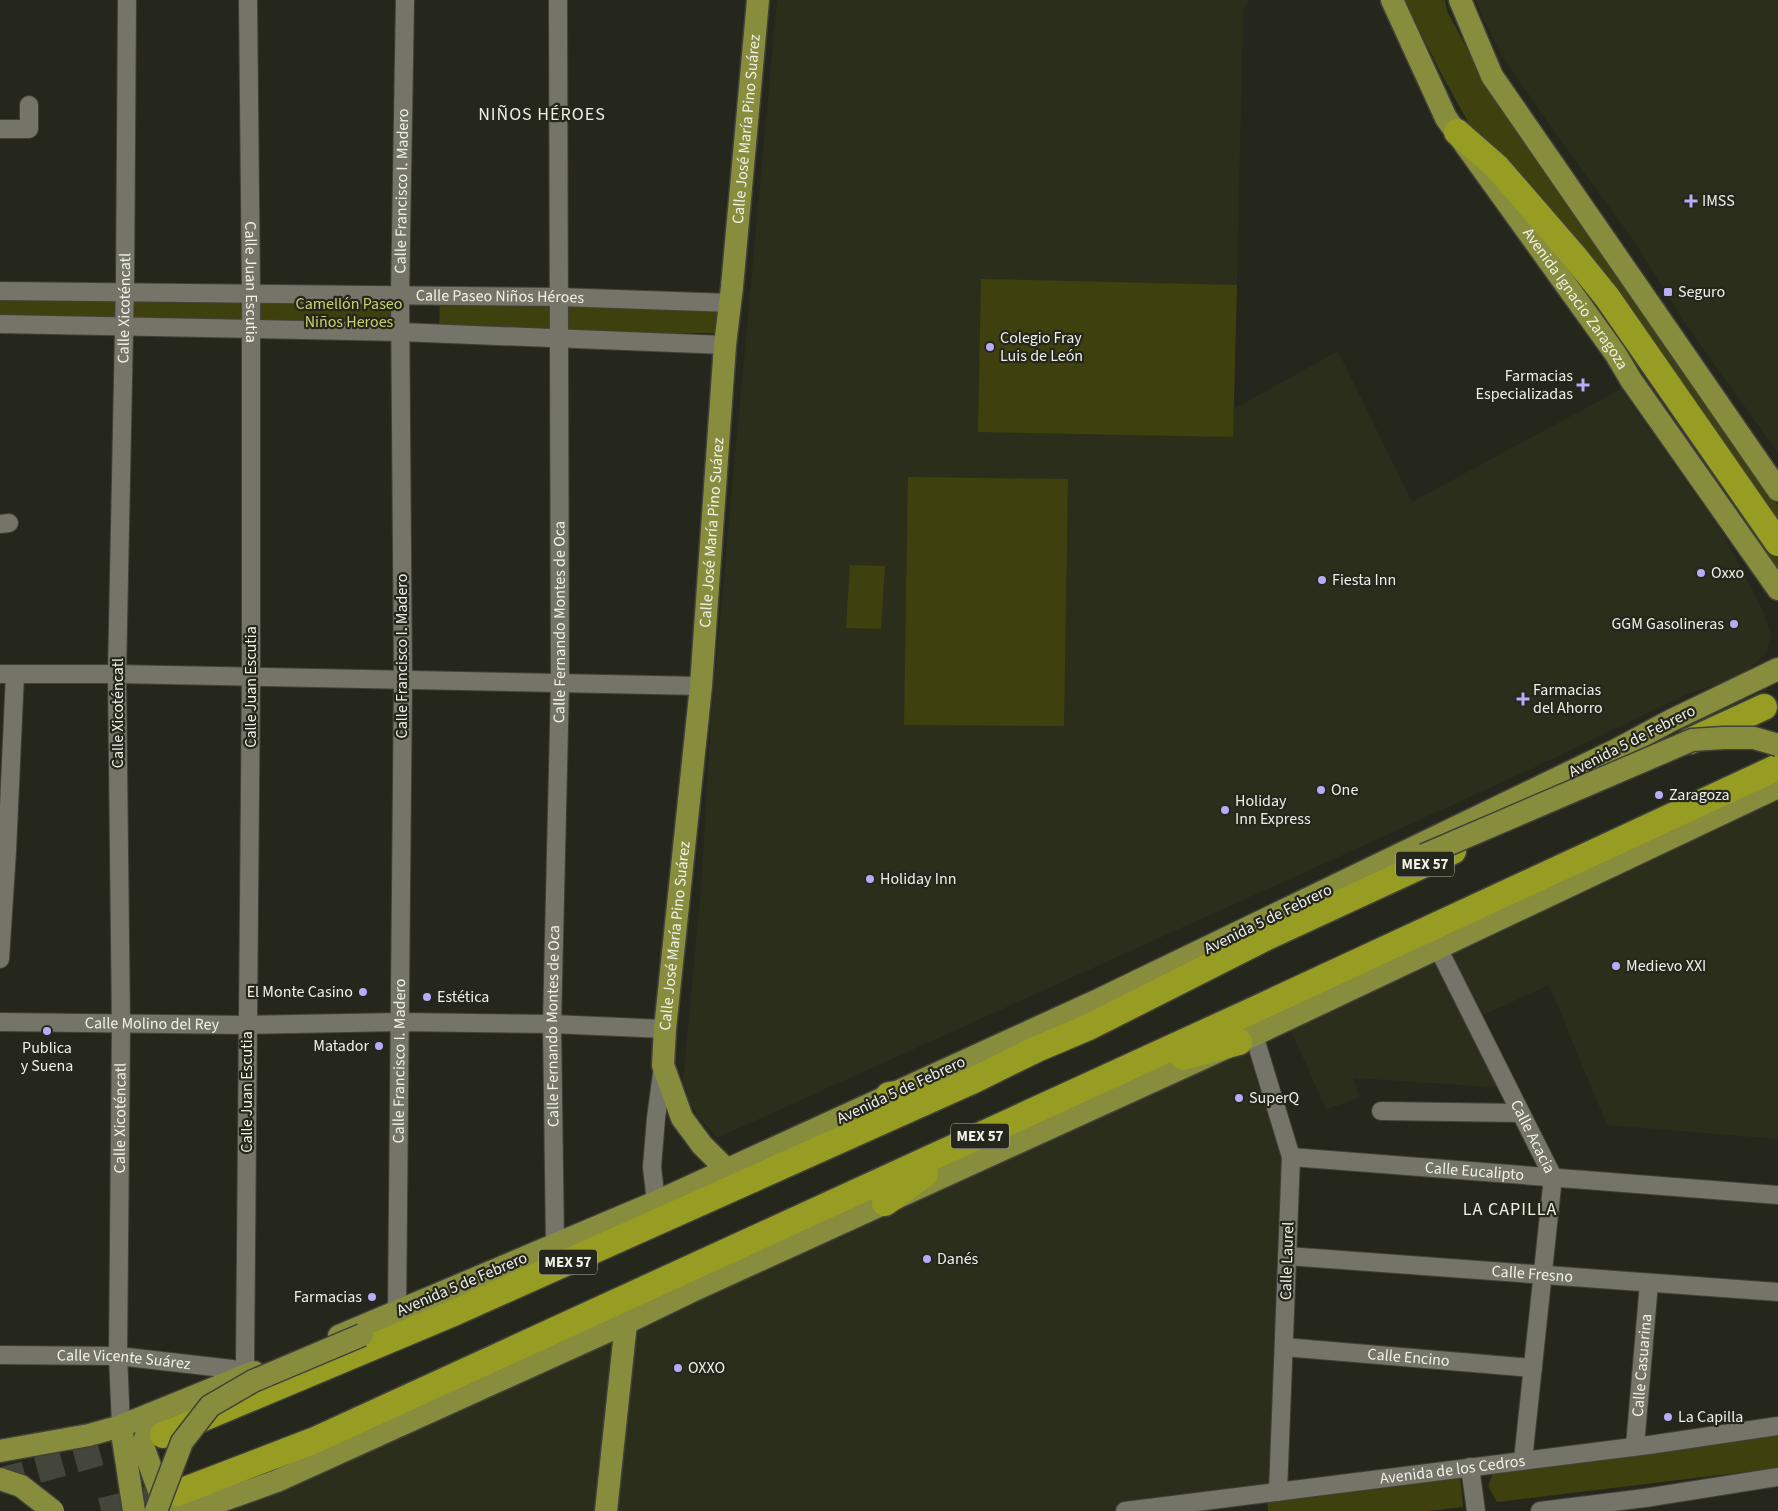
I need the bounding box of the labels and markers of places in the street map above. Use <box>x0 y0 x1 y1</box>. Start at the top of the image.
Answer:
place label: IMSS <box>1702 190 1735 212</box>
marker: IMSS <box>1684 194 1698 208</box>
place label: Seguro <box>1678 281 1725 303</box>
marker: Seguro <box>1662 286 1674 298</box>
place label: Colegio Fray Luis de León <box>1000 327 1083 367</box>
marker: Colegio Fray Luis de León <box>984 341 996 353</box>
place label: Farmacias Especializadas <box>1476 365 1573 405</box>
marker: Farmacias Especializadas <box>1577 379 1589 391</box>
place label: Oxxo <box>1711 562 1744 584</box>
marker: Oxxo <box>1695 567 1707 579</box>
place label: Fiesta Inn <box>1332 569 1396 591</box>
marker: Fiesta Inn <box>1316 574 1328 586</box>
place label: GGM Gasolineras <box>1611 613 1724 635</box>
marker: GGM Gasolineras <box>1728 618 1740 630</box>
place label: Farmacias del Ahorro <box>1533 679 1603 719</box>
marker: Farmacias del Ahorro <box>1517 693 1529 705</box>
place label: One <box>1331 779 1358 801</box>
marker: One <box>1315 784 1327 796</box>
place label: Zaragoza <box>1669 784 1730 806</box>
marker: Zaragoza <box>1653 789 1665 801</box>
place label: Holiday Inn Express <box>1235 790 1311 830</box>
marker: Holiday Inn Express <box>1219 804 1231 816</box>
place label: Holiday Inn <box>880 868 956 890</box>
marker: Holiday Inn <box>864 873 876 885</box>
place label: Medievo XXI <box>1626 955 1706 977</box>
marker: Medievo XXI <box>1610 960 1622 972</box>
place label: El Monte Casino <box>247 981 353 1003</box>
marker: El Monte Casino <box>357 986 369 998</box>
place label: Estética <box>437 986 489 1008</box>
marker: Estética <box>421 991 433 1003</box>
marker: Publica y Suena <box>41 1025 53 1037</box>
place label: Matador <box>313 1035 369 1057</box>
place label: Publica y Suena <box>21 1037 73 1077</box>
marker: Matador <box>373 1040 385 1052</box>
place label: SuperQ <box>1249 1087 1300 1109</box>
marker: SuperQ <box>1233 1092 1245 1104</box>
place label: Danés <box>937 1248 979 1270</box>
marker: Danés <box>921 1253 933 1265</box>
place label: Farmacias <box>294 1286 362 1308</box>
marker: Farmacias <box>366 1291 378 1303</box>
place label: OXXO <box>688 1357 725 1379</box>
marker: OXXO <box>672 1362 684 1374</box>
place label: La Capilla <box>1678 1406 1743 1428</box>
marker: La Capilla <box>1662 1411 1674 1423</box>

